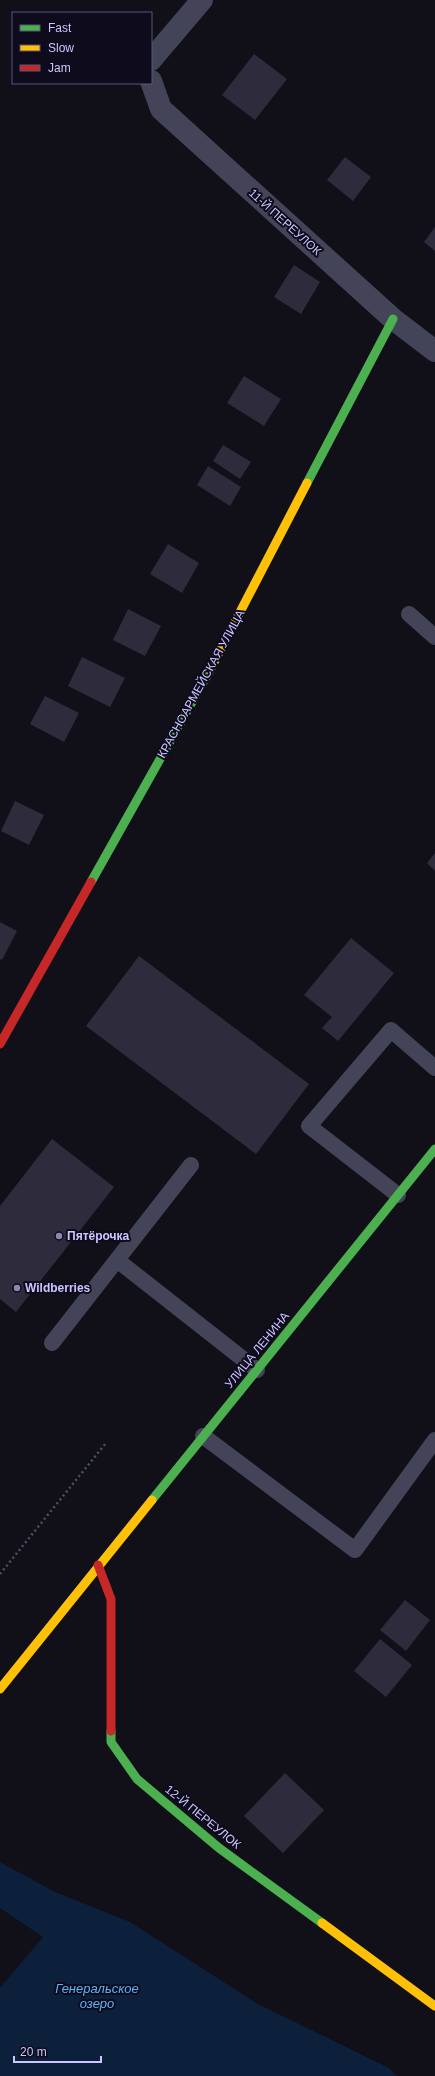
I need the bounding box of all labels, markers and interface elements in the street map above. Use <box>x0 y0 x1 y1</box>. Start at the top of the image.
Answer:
legend <box>12 12 152 84</box>
text: Fast <box>48 21 72 35</box>
text: Slow <box>48 41 74 55</box>
text: Jam <box>48 61 71 75</box>
street label: 11-Й ПЕРЕУЛОК <box>246 185 325 258</box>
street label: КРАСНОАРМЕЙСКАЯ УЛИЦА <box>153 607 248 760</box>
place label: Пятёрочка <box>67 1229 130 1243</box>
marker: Пятёрочка <box>54 1231 64 1241</box>
place label: Wildberries <box>25 1281 91 1295</box>
marker: Wildberries <box>12 1283 22 1293</box>
street label: УЛИЦА ЛЕНИНА <box>222 1309 292 1391</box>
street label: 12-Й ПЕРЕУЛОК <box>162 1781 244 1852</box>
water label: Генеральское озеро <box>55 1981 139 2011</box>
scale bar <box>14 2038 101 2064</box>
text: 20 m <box>20 2045 47 2059</box>

